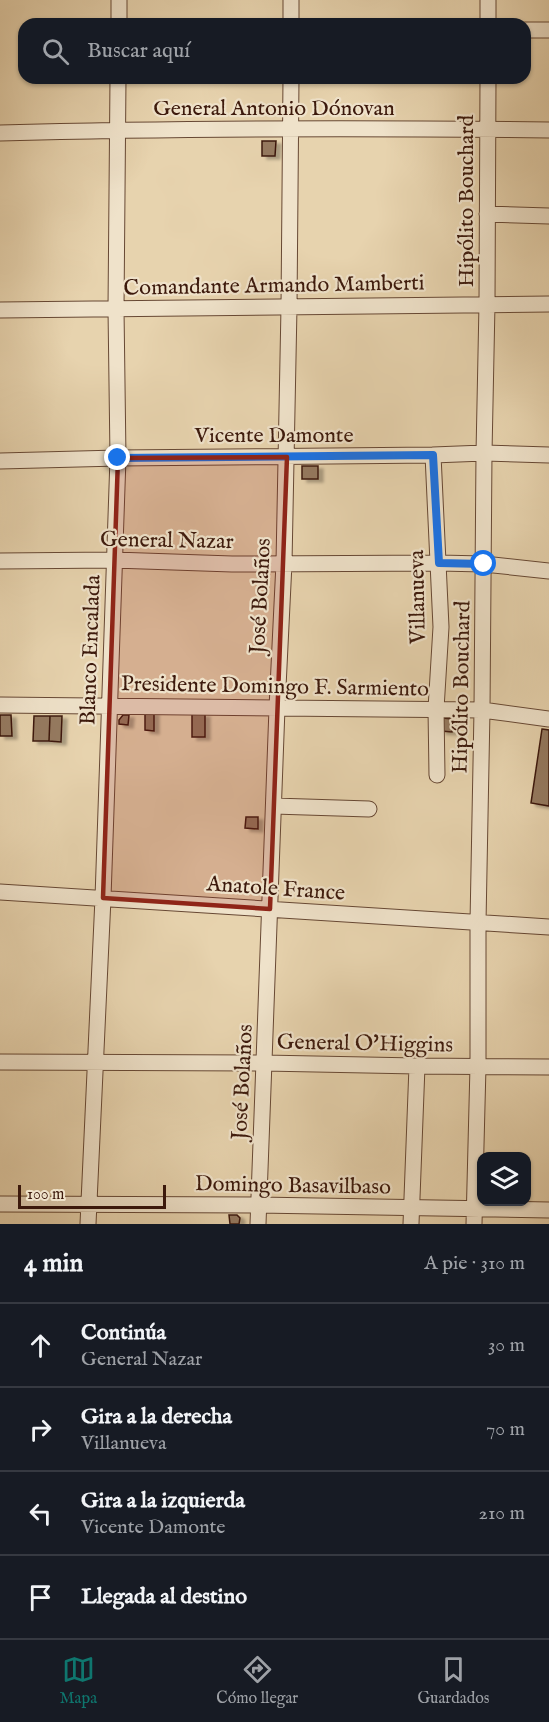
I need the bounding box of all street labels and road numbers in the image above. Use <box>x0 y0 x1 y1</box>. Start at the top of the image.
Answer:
street label: General Antonio Dónovan <box>153 95 395 123</box>
street label: Hipólito Bouchard <box>453 114 481 287</box>
street label: Comandante Armando Mamberti <box>123 269 425 303</box>
street label: Vicente Damonte <box>194 422 354 450</box>
street label: General Nazar <box>100 526 234 556</box>
street label: José Bolaños <box>244 537 278 658</box>
street label: Villanueva <box>403 549 433 645</box>
street label: Blanco Encalada <box>74 574 108 726</box>
street label: Hipólito Bouchard <box>446 600 478 774</box>
street label: Presidente Domingo F. Sarmiento <box>121 670 429 704</box>
street label: Anatole France <box>205 870 346 908</box>
street label: José Bolaños <box>226 1023 260 1144</box>
street label: General O'Higgins <box>277 1028 453 1060</box>
street label: Domingo Basavilbaso <box>195 1170 391 1202</box>

